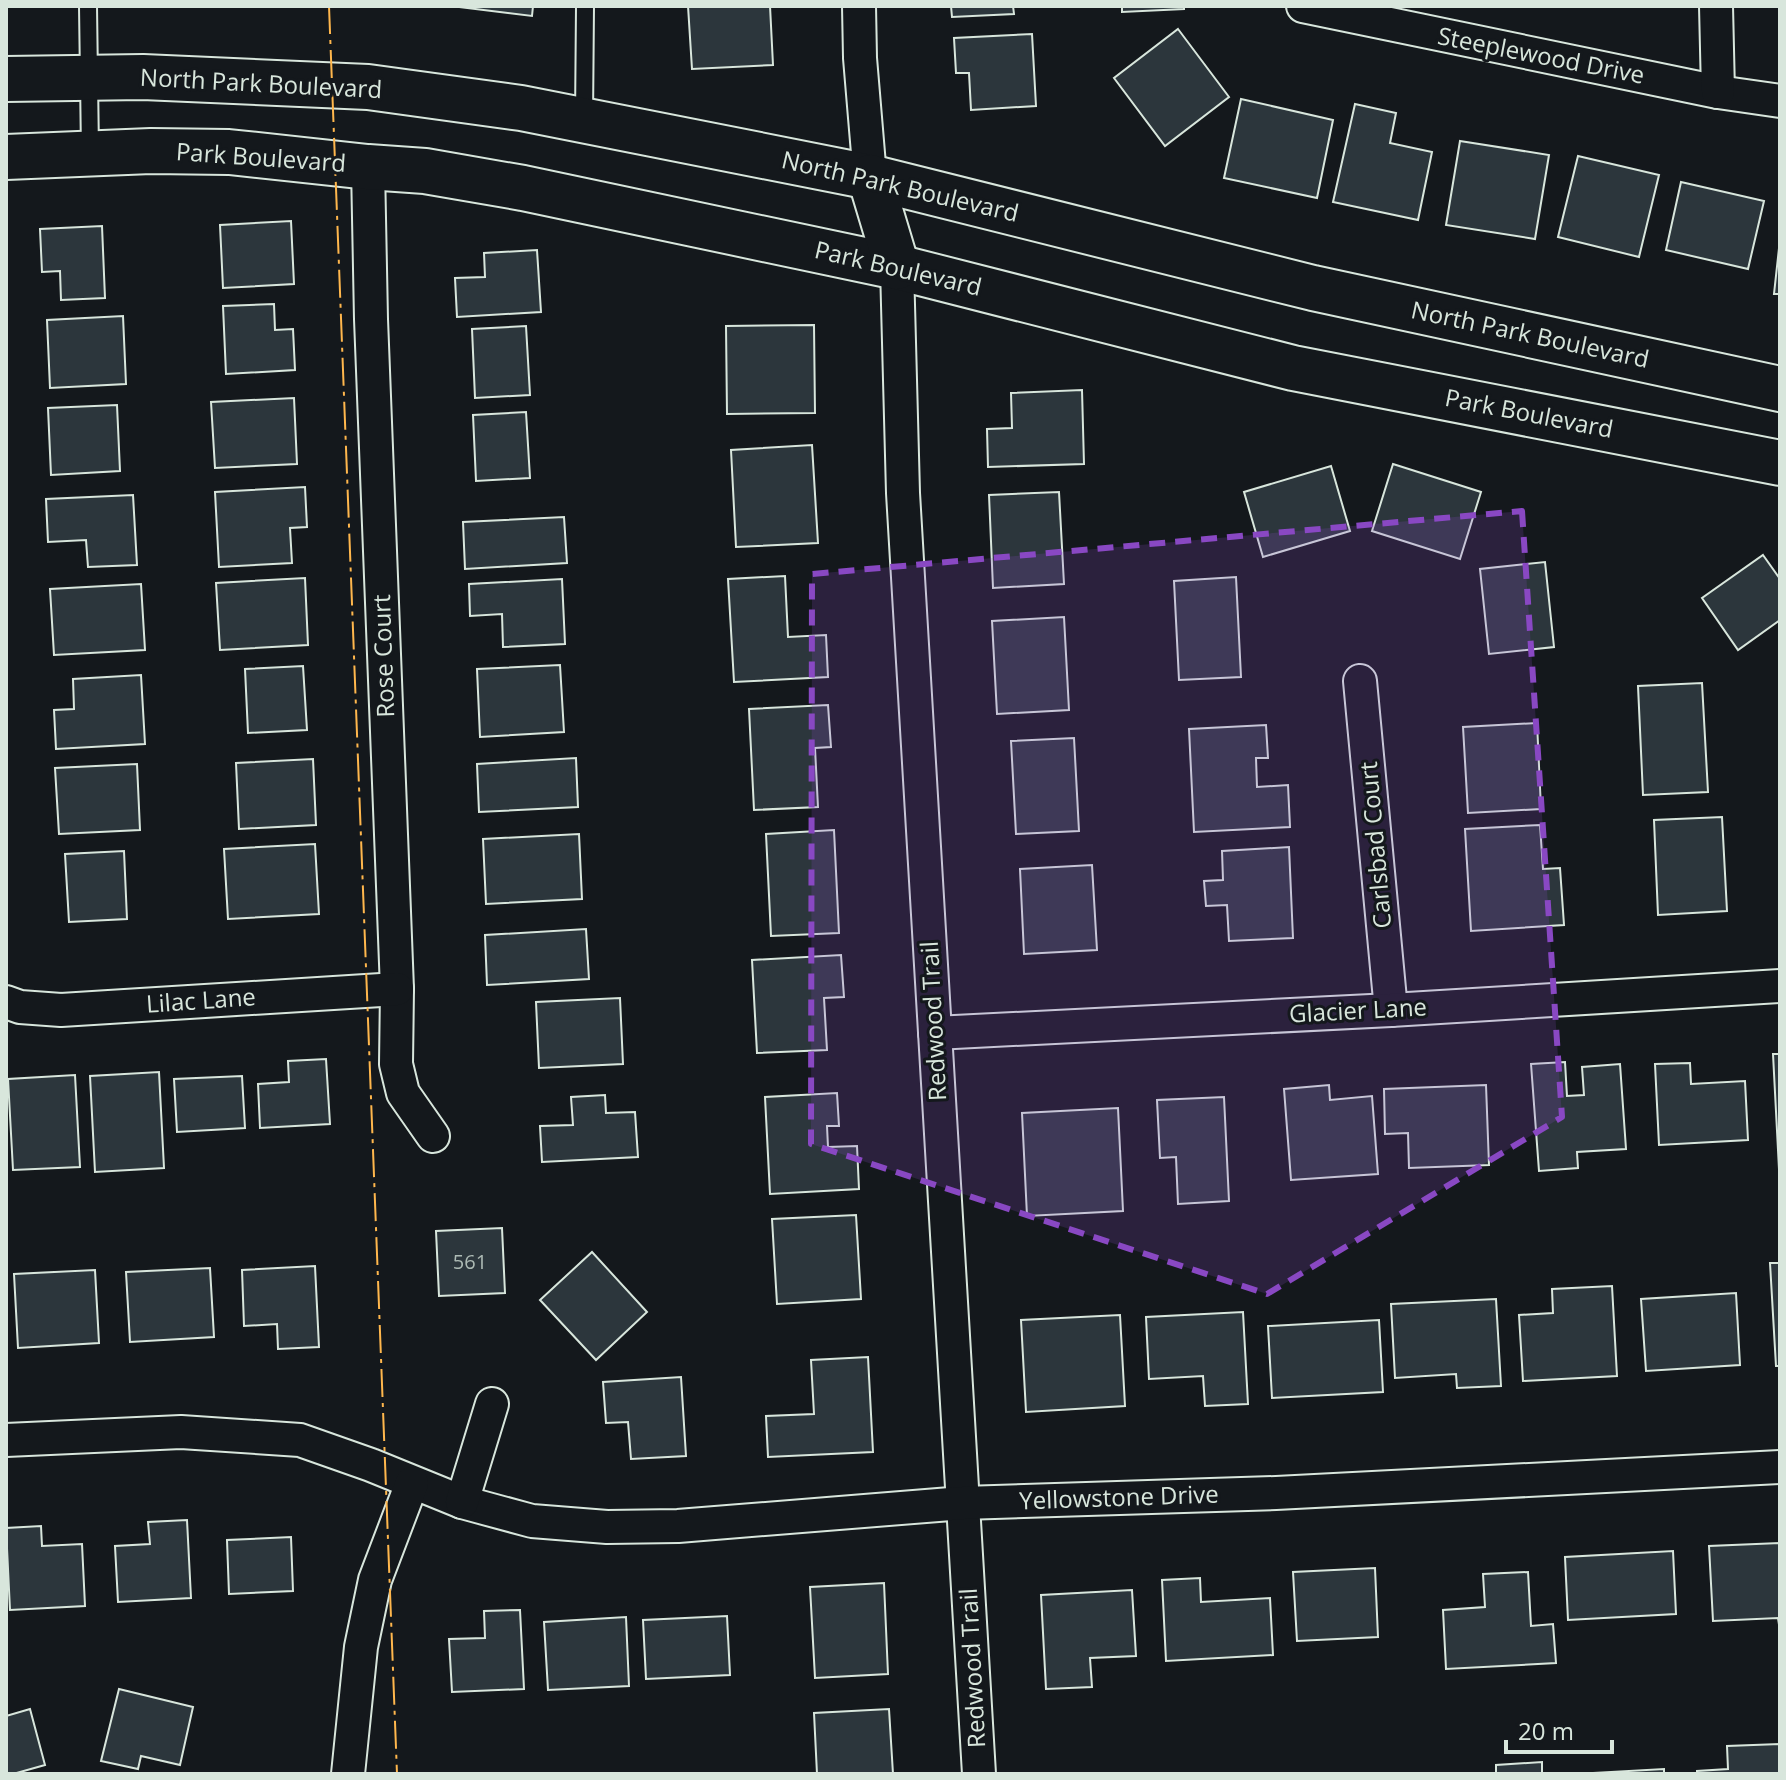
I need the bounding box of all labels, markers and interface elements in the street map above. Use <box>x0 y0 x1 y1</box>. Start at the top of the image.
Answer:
street label: Steeplewood Drive <box>1435 18 1648 91</box>
street label: North Park Boulevard <box>139 60 383 105</box>
street label: Park Boulevard <box>175 134 347 179</box>
street label: North Park Boulevard <box>779 142 1022 229</box>
street label: Park Boulevard <box>812 232 985 303</box>
street label: North Park Boulevard <box>1408 292 1652 375</box>
street label: Park Boulevard <box>1442 380 1616 445</box>
street label: Rose Court <box>364 594 401 718</box>
street label: Carlsbad Court <box>1351 760 1398 930</box>
street label: Redwood Trail <box>912 940 953 1102</box>
street label: Lilac Lane <box>145 979 257 1020</box>
street label: Glacier Lane <box>1288 989 1428 1030</box>
house number: 561 <box>453 1248 487 1275</box>
street label: Yellowstone Drive <box>1019 1477 1219 1516</box>
street label: Redwood Trail <box>951 1587 992 1749</box>
scale bar <box>1506 1704 1612 1754</box>
text: 20 m <box>1518 1714 1574 1747</box>

